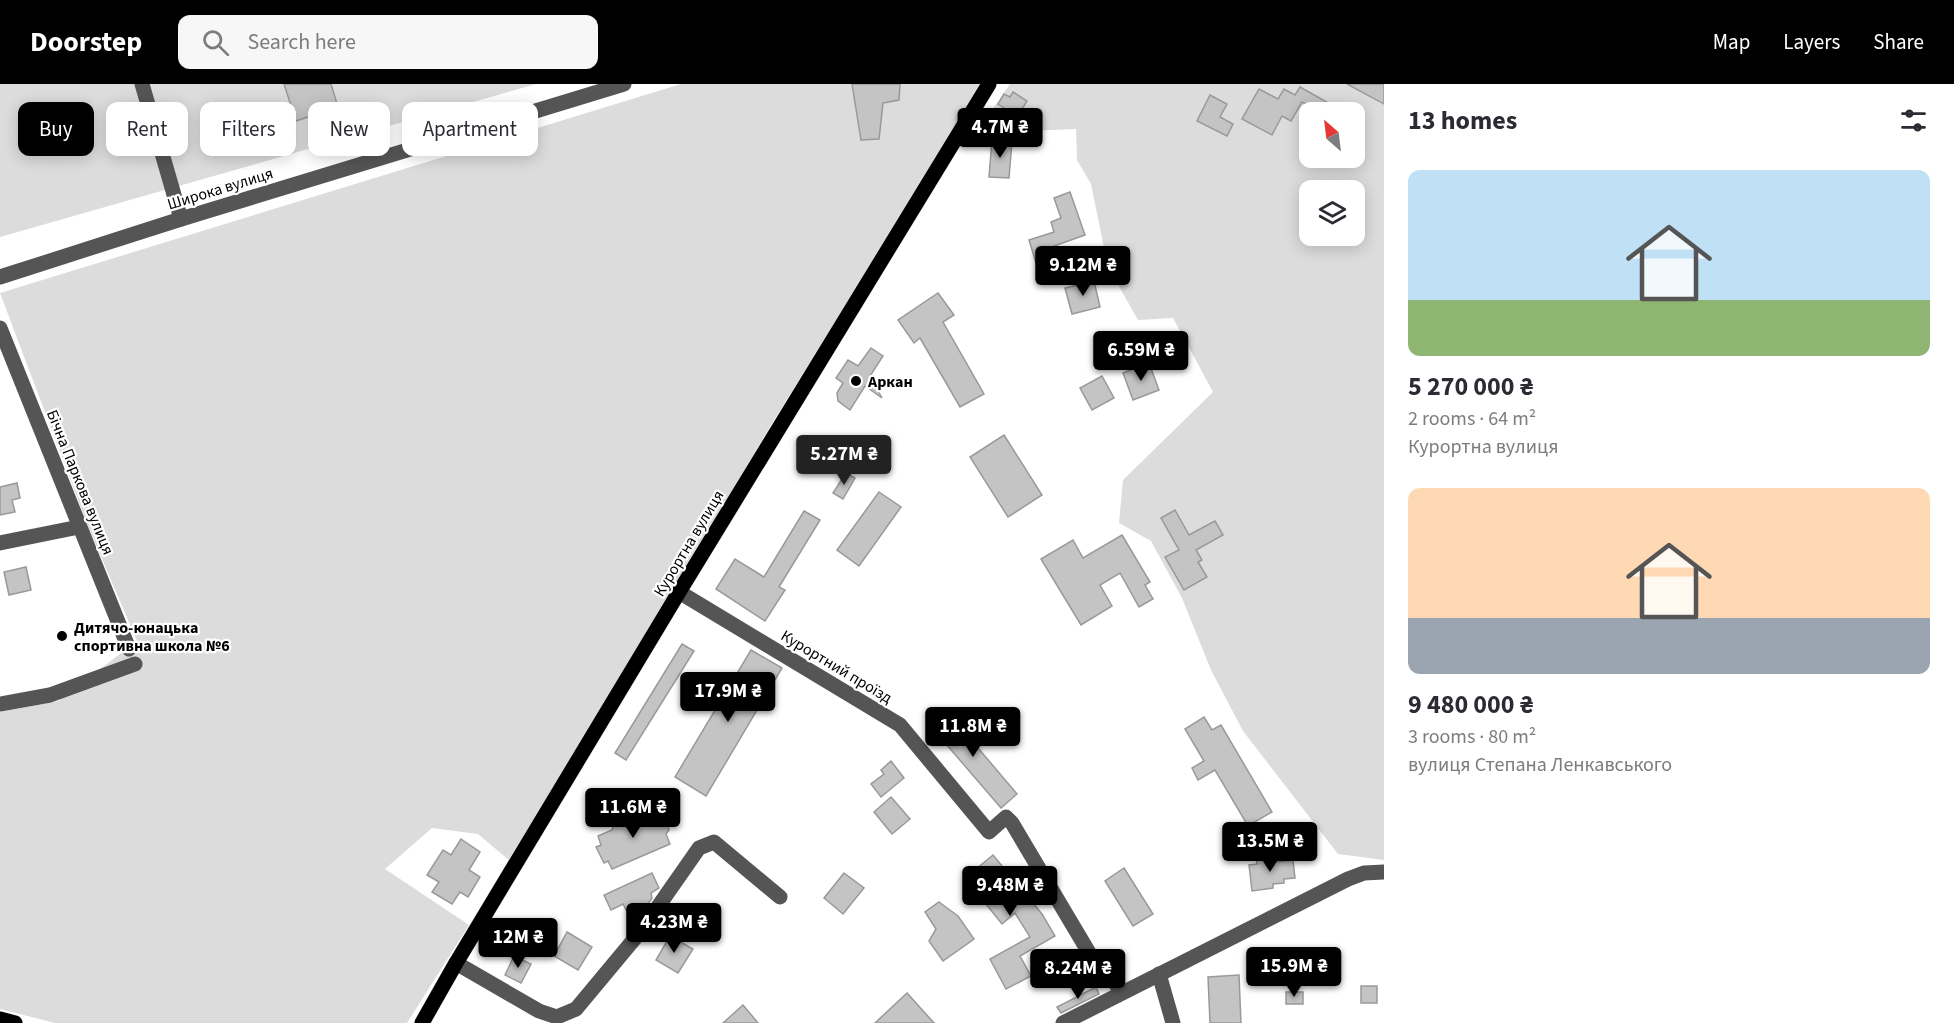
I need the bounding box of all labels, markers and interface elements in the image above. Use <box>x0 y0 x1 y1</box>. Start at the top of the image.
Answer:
search box <box>178 15 598 69</box>
text: Doorstep <box>30 22 142 62</box>
icon: search <box>199 26 232 59</box>
text: Search here <box>247 26 356 58</box>
text: Map <box>1713 27 1750 57</box>
text: Layers <box>1783 27 1840 57</box>
text: Share <box>1873 27 1924 57</box>
chip: Buy <box>18 102 94 156</box>
chip: Rent <box>106 102 188 156</box>
chip: Filters <box>200 102 296 156</box>
chip: New <box>308 102 390 156</box>
chip: Apartment <box>402 102 538 156</box>
north arrow <box>1299 102 1365 168</box>
map controls <box>1299 102 1365 246</box>
text: 13 homes <box>1408 102 1517 139</box>
icon: filters <box>1897 104 1930 137</box>
pin: 4.7M ₴ <box>951 108 1049 159</box>
text: 4.7M ₴ <box>972 113 1028 141</box>
street label: Широка вулиця <box>165 162 276 216</box>
button: layers <box>1299 180 1365 246</box>
icon: home <box>1615 209 1723 317</box>
pin: 9.12M ₴ <box>1028 246 1138 297</box>
text: 9.12M ₴ <box>1049 251 1117 279</box>
pin: 6.59M ₴ <box>1086 331 1196 382</box>
text: 6.59M ₴ <box>1107 336 1175 364</box>
text: 5 270 000 ₴ <box>1408 368 1533 405</box>
place label: Аркан <box>867 371 913 393</box>
marker: Аркан <box>849 374 863 388</box>
text: 2 rooms · 64 m² <box>1408 405 1536 433</box>
street label: Бічна Паркова вулиця <box>41 407 119 558</box>
text: Курортна вулиця <box>1408 433 1558 461</box>
pin: 5.27M ₴ <box>789 435 899 486</box>
text: 5.27M ₴ <box>810 440 878 468</box>
street label: Курортна вулиця <box>648 486 729 601</box>
icon: home <box>1615 527 1723 635</box>
place label: Дитячо-юнацька спортивна школа №6 <box>74 617 230 657</box>
street label: Курортний проїзд <box>777 625 897 709</box>
marker: Дитячо-юнацька спортивна школа №6 <box>55 629 69 643</box>
pin: 17.9M ₴ <box>673 672 783 723</box>
text: 17.9M ₴ <box>694 677 762 705</box>
text: 9 480 000 ₴ <box>1408 686 1533 723</box>
pin: 11.8M ₴ <box>918 707 1028 758</box>
text: 11.8M ₴ <box>939 712 1007 740</box>
text: 3 rooms · 80 m² <box>1408 723 1536 751</box>
text: вулиця Степана Ленкавського <box>1408 751 1672 779</box>
pin: 11.6M ₴ <box>578 788 688 839</box>
text: 11.6M ₴ <box>599 793 667 821</box>
pin: 13.5M ₴ <box>1215 822 1325 873</box>
text: 13.5M ₴ <box>1236 827 1304 855</box>
pin: 9.48M ₴ <box>955 866 1065 917</box>
text: 9.48M ₴ <box>976 871 1044 899</box>
pin: 4.23M ₴ <box>619 903 729 954</box>
text: 4.23M ₴ <box>640 908 708 936</box>
pin: 12M ₴ <box>476 918 560 969</box>
text: 12M ₴ <box>493 923 543 951</box>
pin: 15.9M ₴ <box>1239 947 1349 998</box>
pin: 8.24M ₴ <box>1023 949 1133 1000</box>
text: 15.9M ₴ <box>1260 952 1328 980</box>
text: 8.24M ₴ <box>1044 954 1112 982</box>

